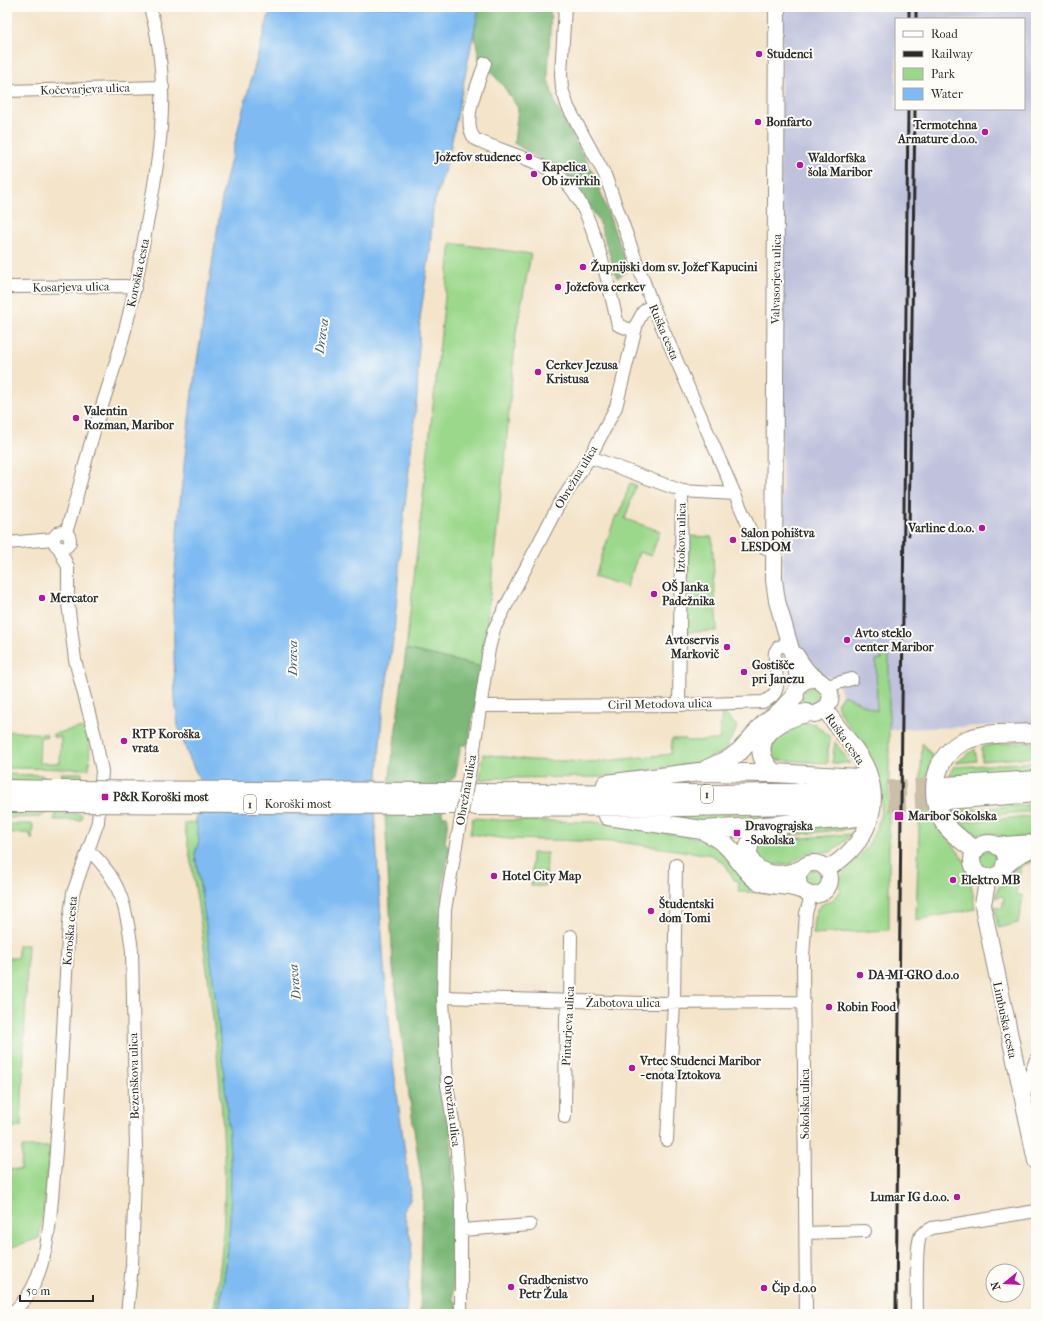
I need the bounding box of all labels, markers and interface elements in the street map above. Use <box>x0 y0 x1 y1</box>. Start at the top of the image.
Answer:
legend <box>895 18 1025 110</box>
text: Road <box>931 27 958 41</box>
place label: Studenci <box>767 47 813 61</box>
text: Railway <box>931 47 973 61</box>
marker: Studenci <box>754 49 764 59</box>
text: Park <box>931 67 956 81</box>
street label: Kočevarjeva ulica <box>40 80 131 98</box>
text: Water <box>930 87 964 101</box>
place label: Bonfarto <box>766 115 812 129</box>
marker: Bonfarto <box>753 117 763 127</box>
place label: Termotehna Armature d.o.o. <box>897 118 978 146</box>
marker: Termotehna Armature d.o.o. <box>980 127 990 137</box>
place label: Jožefov studenec <box>433 150 522 165</box>
place label: Waldorfska šola Maribor <box>807 151 873 179</box>
marker: Jožefov studenec <box>524 152 534 162</box>
place label: Kapelica Ob izvirkih <box>542 160 601 188</box>
marker: Waldorfska šola Maribor <box>795 160 805 170</box>
marker: Kapelica Ob izvirkih <box>529 169 539 179</box>
street label: Valvasorjeva ulica <box>768 233 784 325</box>
street label: Koroška cesta <box>124 237 152 309</box>
place label: Župnijski dom sv. Jožef Kapucini <box>591 259 758 275</box>
marker: Župnijski dom sv. Jožef Kapucini <box>578 262 588 272</box>
street label: Kosarjeva ulica <box>32 279 110 295</box>
place label: Jožefova cerkev <box>564 280 646 295</box>
marker: Jožefova cerkev <box>553 282 563 292</box>
street label: Ruška cesta <box>646 302 682 363</box>
water label: Drava <box>311 317 331 356</box>
place label: Cerkev Jezusa Kristusa <box>546 358 618 386</box>
marker: Cerkev Jezusa Kristusa <box>533 367 543 377</box>
place label: Valentin Rozman, Maribor <box>83 404 175 432</box>
marker: Valentin Rozman, Maribor <box>71 413 81 423</box>
street label: Obrežna ulica <box>552 442 601 511</box>
street label: Iztokova ulica <box>673 502 689 573</box>
place label: Varline d.o.o. <box>907 521 975 535</box>
marker: Varline d.o.o. <box>977 523 987 533</box>
place label: Salon pohištva LESDOM <box>741 526 815 554</box>
marker: Salon pohištva LESDOM <box>728 535 738 545</box>
place label: OŠ Janka Padežnika <box>662 579 715 608</box>
marker: OŠ Janka Padežnika <box>649 589 659 599</box>
place label: Mercator <box>49 591 99 605</box>
marker: Mercator <box>37 593 47 603</box>
place label: Avto steklo center Maribor <box>854 626 934 654</box>
place label: Avtoservis Markovič <box>665 633 720 661</box>
marker: Avto steklo center Maribor <box>842 635 852 645</box>
water label: Drava <box>285 640 300 677</box>
marker: Avtoservis Markovič <box>722 642 732 652</box>
place label: Gostišče pri Janezu <box>751 658 805 687</box>
marker: Gostišče pri Janezu <box>739 667 749 677</box>
street label: Ciril Metodova ulica <box>608 696 713 712</box>
street label: Ruška cesta <box>822 711 868 768</box>
place label: RTP Koroška vrata <box>131 727 200 755</box>
marker: RTP Koroška vrata <box>119 736 129 746</box>
street label: Obrežna ulica <box>453 753 479 826</box>
road number: 1 <box>701 785 713 803</box>
place label: P&R Koroški most <box>113 790 209 804</box>
marker: P&R Koroški most <box>100 792 110 802</box>
road number: 1 <box>244 795 256 813</box>
street label: Koroški most <box>264 797 332 811</box>
place label: Maribor Sokolska <box>907 809 997 823</box>
marker: Maribor Sokolska <box>893 810 905 822</box>
place label: Dravograjska - Sokolska <box>745 819 813 847</box>
marker: Dravograjska - Sokolska <box>732 828 742 838</box>
place label: Hotel City Map <box>502 869 582 884</box>
marker: Hotel City Map <box>489 871 499 881</box>
place label: Elektro MB <box>961 873 1021 887</box>
marker: Elektro MB <box>948 875 958 885</box>
street label: Koroška cesta <box>60 895 80 966</box>
place label: Študentski dom Tomi <box>659 896 714 925</box>
marker: Študentski dom Tomi <box>646 906 656 916</box>
water label: Drava <box>285 963 304 1001</box>
place label: DA-MI-GRO d.o.o <box>868 968 959 982</box>
marker: DA-MI-GRO d.o.o <box>855 970 865 980</box>
street label: Limbuška cesta <box>990 980 1020 1060</box>
street label: Pintarjeva ulica <box>559 985 577 1066</box>
street label: Žabotova ulica <box>586 995 661 1010</box>
place label: Robin Food <box>837 1000 896 1014</box>
marker: Robin Food <box>824 1002 834 1012</box>
street label: Bezenškova ulica <box>126 1032 142 1119</box>
place label: Vrtec Studenci Maribor - enota Iztokova <box>639 1054 762 1082</box>
marker: Vrtec Studenci Maribor - enota Iztokova <box>627 1063 637 1073</box>
street label: Sokolska ulica <box>798 1068 812 1139</box>
street label: Obrežna ulica <box>441 1075 463 1148</box>
place label: Lumar IG d.o.o. <box>870 1190 950 1204</box>
marker: Lumar IG d.o.o. <box>952 1192 962 1202</box>
north arrow <box>985 1263 1025 1303</box>
place label: Gradbenistvo Petr Žula <box>519 1273 588 1301</box>
scale bar <box>20 1277 93 1303</box>
text: N <box>988 1279 1003 1292</box>
place label: Čip d.o.o <box>772 1280 816 1296</box>
marker: Gradbenistvo Petr Žula <box>506 1282 516 1292</box>
marker: Čip d.o.o <box>759 1283 769 1293</box>
text: 50 m <box>26 1284 50 1298</box>

